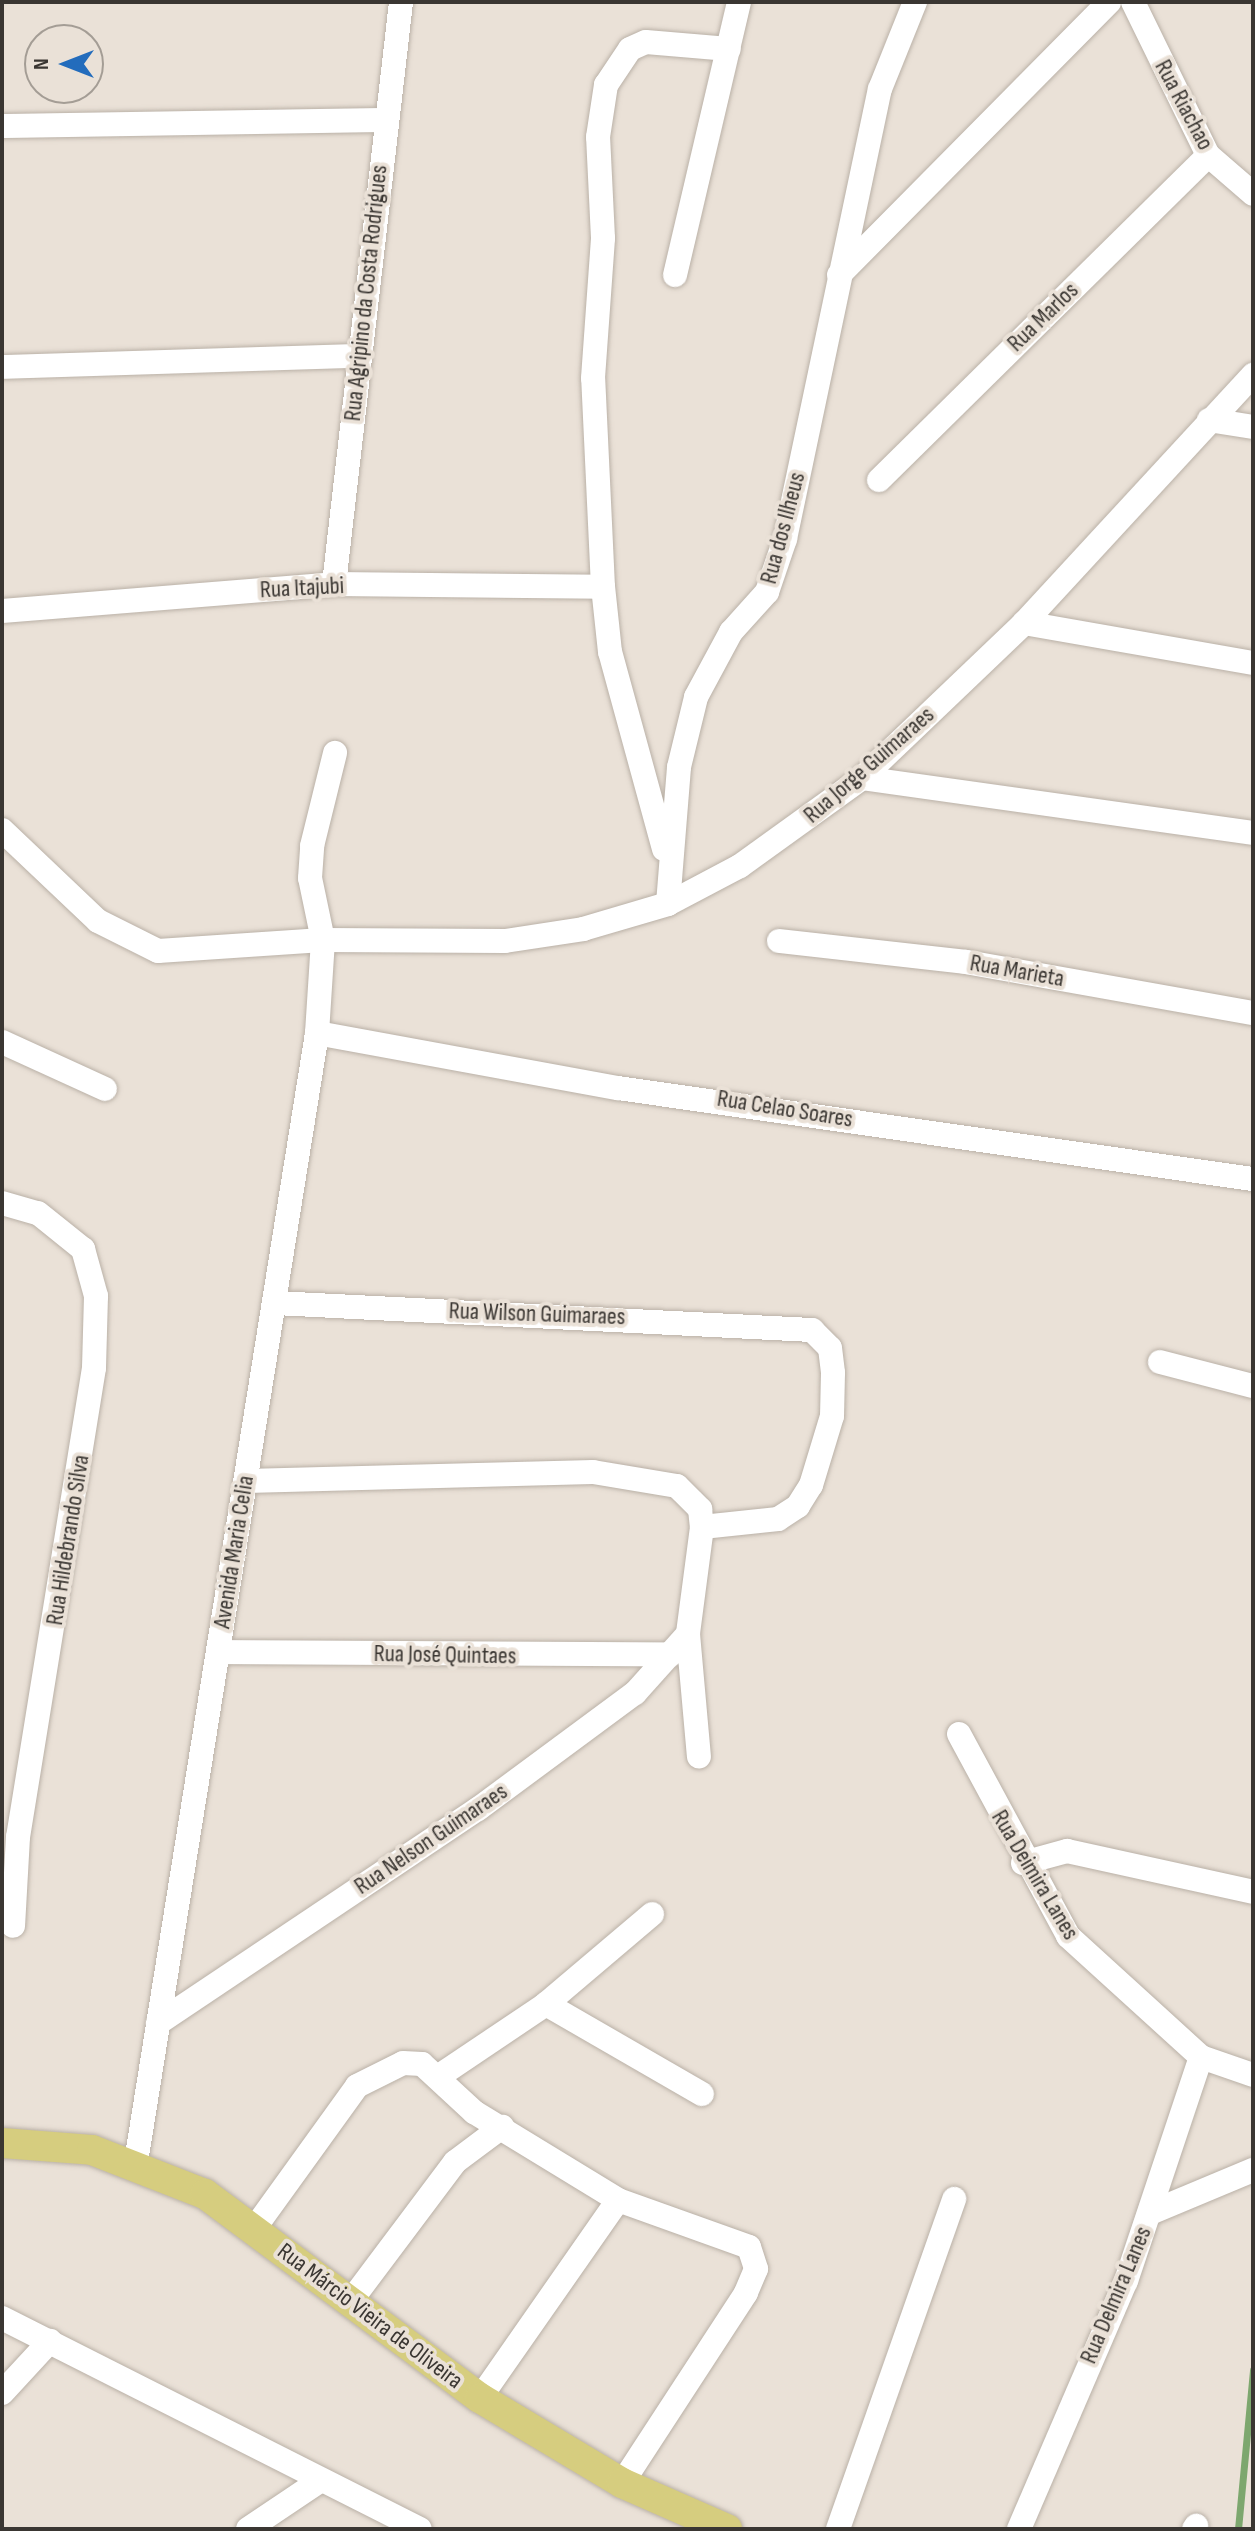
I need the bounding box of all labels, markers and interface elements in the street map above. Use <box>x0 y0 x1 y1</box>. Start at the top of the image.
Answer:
north arrow <box>24 24 104 104</box>
street label: Rua Riachao <box>1148 55 1220 155</box>
text: N <box>28 58 55 70</box>
street label: Rua Agripino da Costa Rodrigues <box>338 163 394 423</box>
street label: Rua Marlos <box>1001 276 1085 358</box>
street label: Rua dos Ilheus <box>754 469 812 587</box>
street label: Rua Itajubi <box>259 571 345 605</box>
street label: Rua Jorge Guimaraes <box>798 701 940 829</box>
street label: Rua Marieta <box>968 949 1066 993</box>
street label: Rua Celao Soares <box>715 1084 855 1134</box>
street label: Rua Wilson Guimaraes <box>448 1297 626 1331</box>
street label: Rua Hildebrando Silva <box>40 1453 96 1627</box>
street label: Avenida Maria Celia <box>208 1474 260 1630</box>
street label: Rua José Quintaes <box>373 1639 517 1671</box>
street label: Rua Nelson Guimaraes <box>349 1777 513 1901</box>
street label: Rua Deimira Lanes <box>985 1805 1085 1945</box>
street label: Rua Delmira Lanes <box>1074 2222 1158 2368</box>
street label: Rua Márcio Vieira de Oliveira <box>272 2237 468 2395</box>

